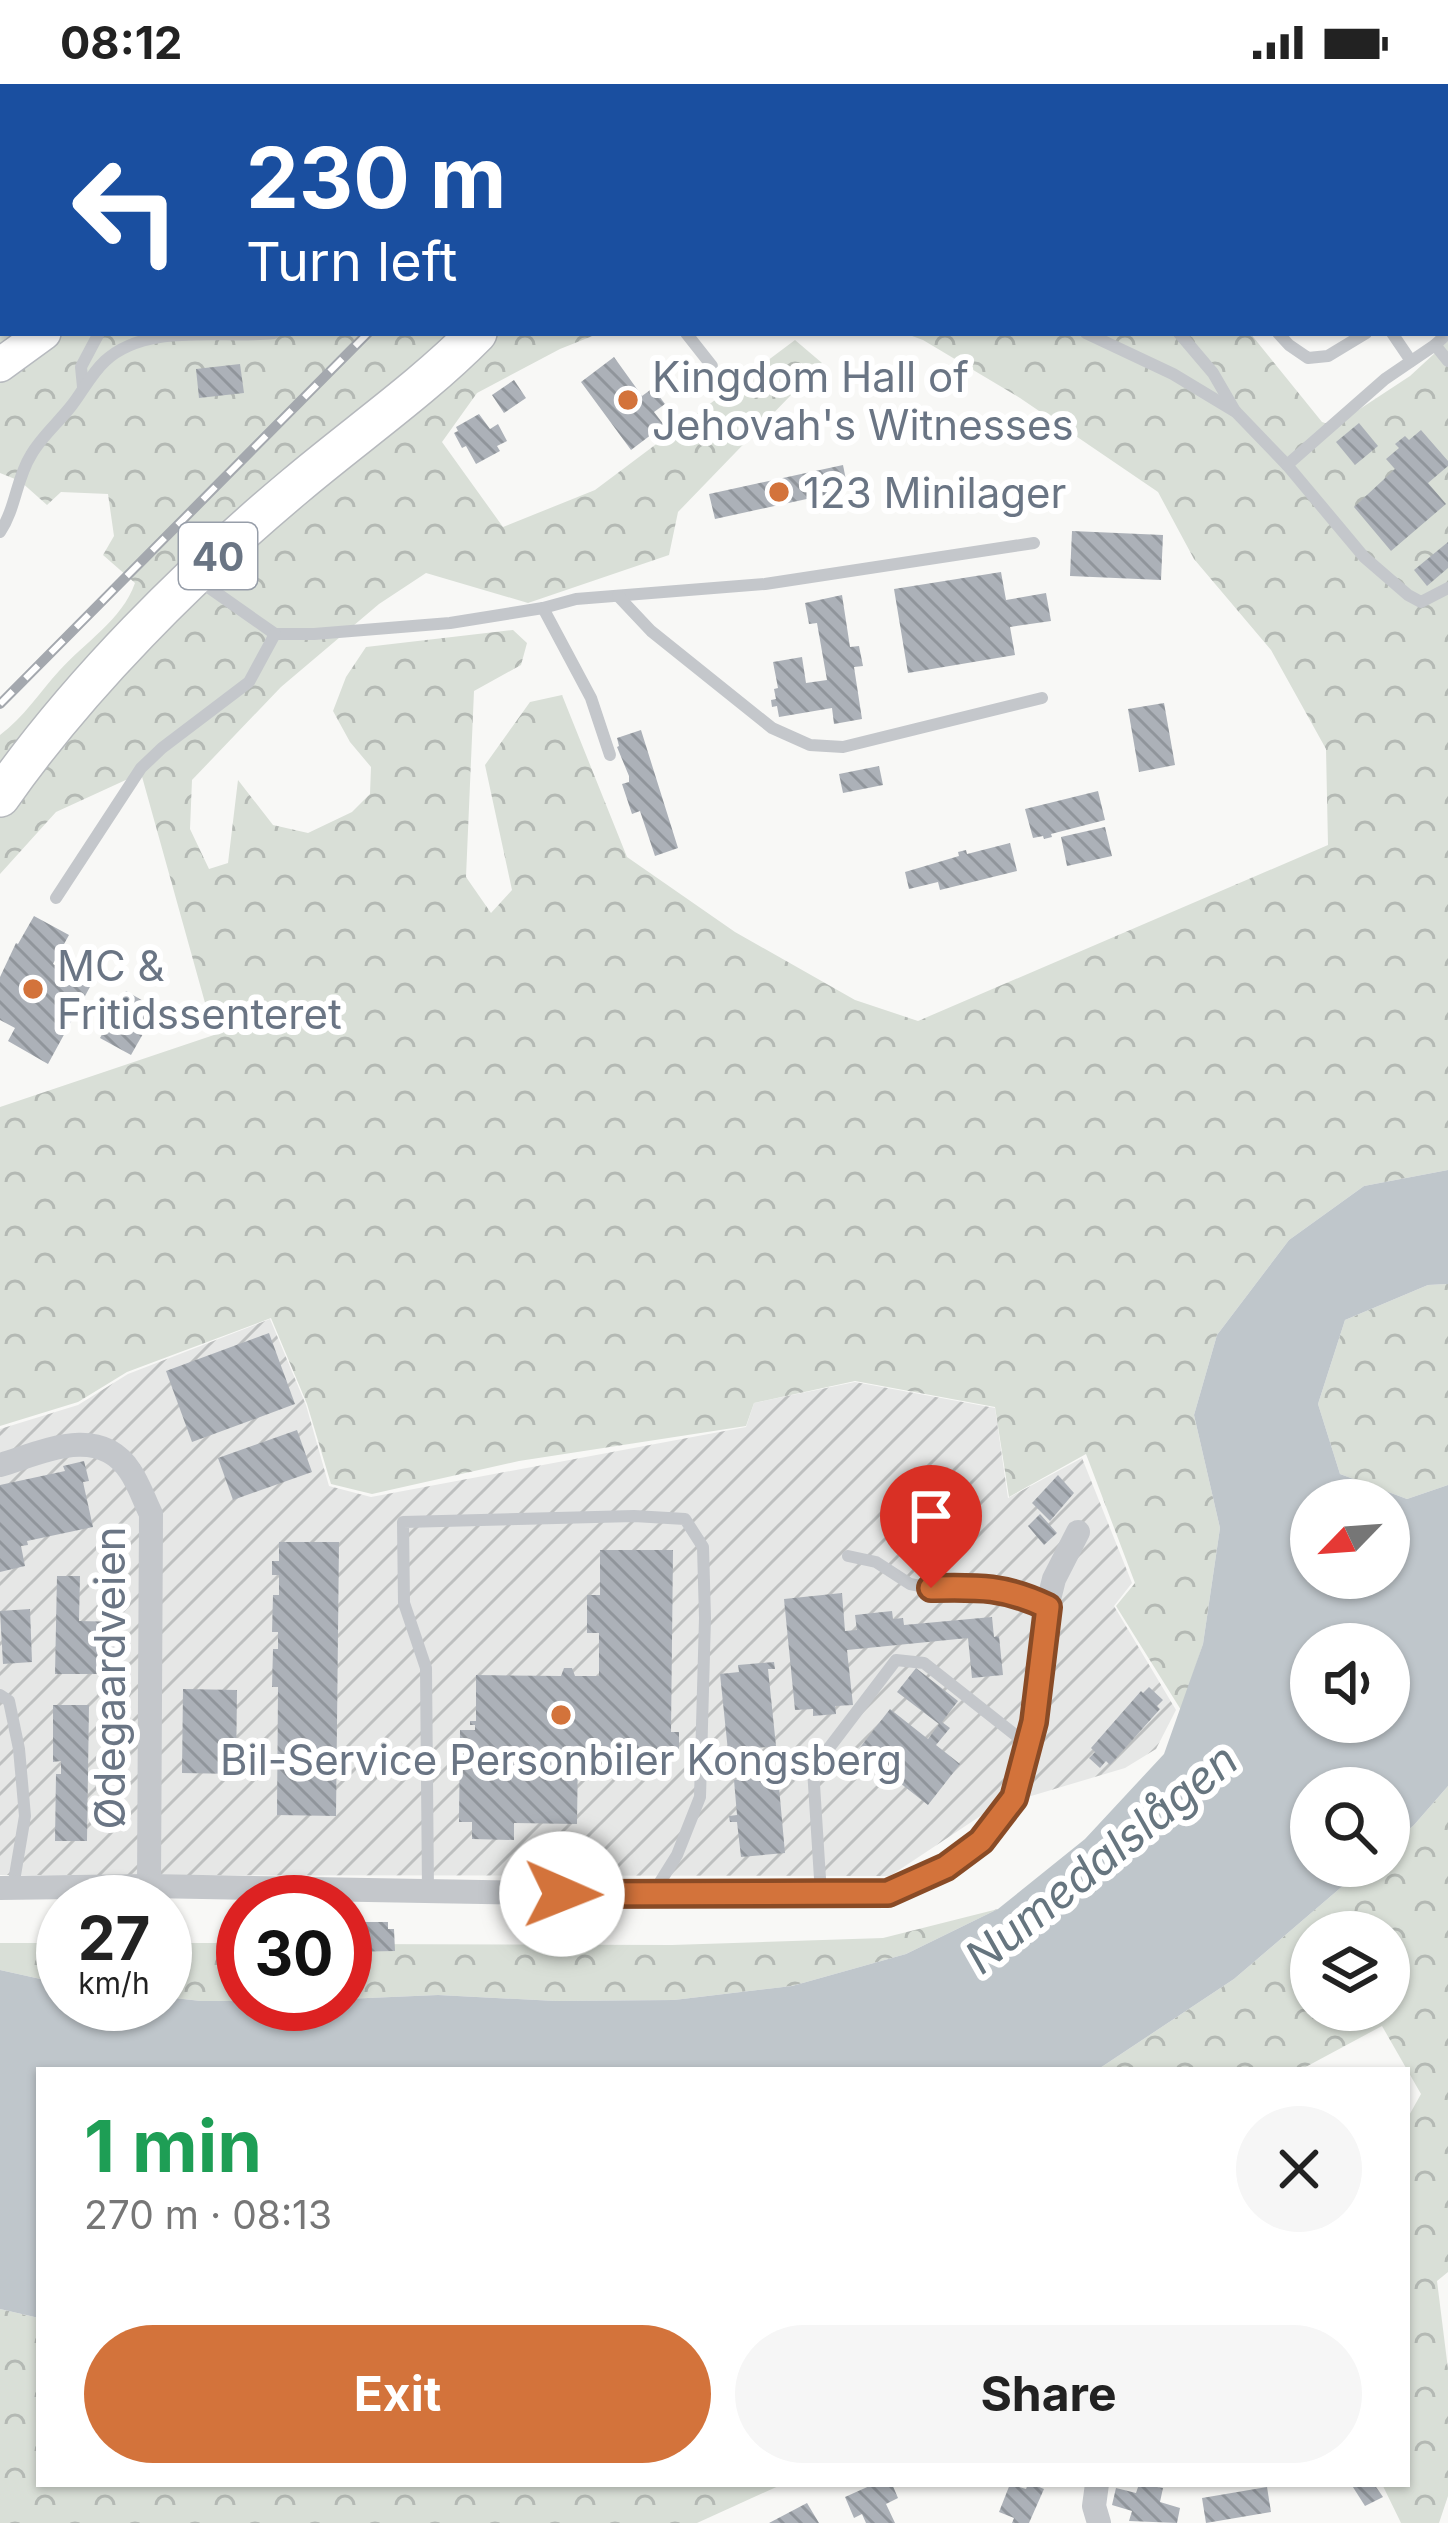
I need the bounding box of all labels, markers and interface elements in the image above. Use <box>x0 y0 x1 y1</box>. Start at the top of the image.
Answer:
text: 08:12 <box>60 15 182 70</box>
text: 230 m <box>246 127 506 228</box>
icon: left <box>48 132 204 288</box>
text: Turn left <box>246 229 457 294</box>
place label: Kingdom Hall of Jehovah's Witnesses <box>652 351 1074 450</box>
marker: Kingdom Hall of Jehovah's Witnesses <box>615 387 641 413</box>
place label: 123 Minilager <box>803 467 1066 518</box>
marker: 123 Minilager <box>766 479 792 505</box>
road number: 40 <box>179 523 257 589</box>
place label: MC & Fritidssenteret <box>57 940 342 1039</box>
marker: MC & Fritidssenteret <box>20 976 46 1002</box>
pin <box>880 1465 982 1588</box>
north arrow <box>1290 1479 1410 1599</box>
map controls <box>1290 1479 1410 2031</box>
icon: arrive <box>898 1483 964 1549</box>
street label: Ødegaardveien <box>84 1526 135 1830</box>
button: sound <box>1290 1623 1410 1743</box>
marker: Bil-Service Personbiler Kongsberg <box>548 1702 574 1728</box>
water label: Numedalslågen <box>954 1731 1248 1985</box>
place label: Bil-Service Personbiler Kongsberg <box>220 1734 902 1785</box>
button: search <box>1290 1767 1410 1887</box>
position arrow <box>499 1831 625 1957</box>
speed limit sign: 30 <box>216 1875 372 2031</box>
text: 27 <box>78 1902 150 1974</box>
button: layers <box>1290 1911 1410 2031</box>
text: km/h <box>78 1965 150 2001</box>
text: 1 min <box>84 2102 262 2189</box>
button: close <box>1236 2106 1362 2232</box>
text: 270 m · 08:13 <box>84 2191 332 2238</box>
button: Exit <box>84 2325 711 2463</box>
button: Share <box>735 2325 1362 2463</box>

